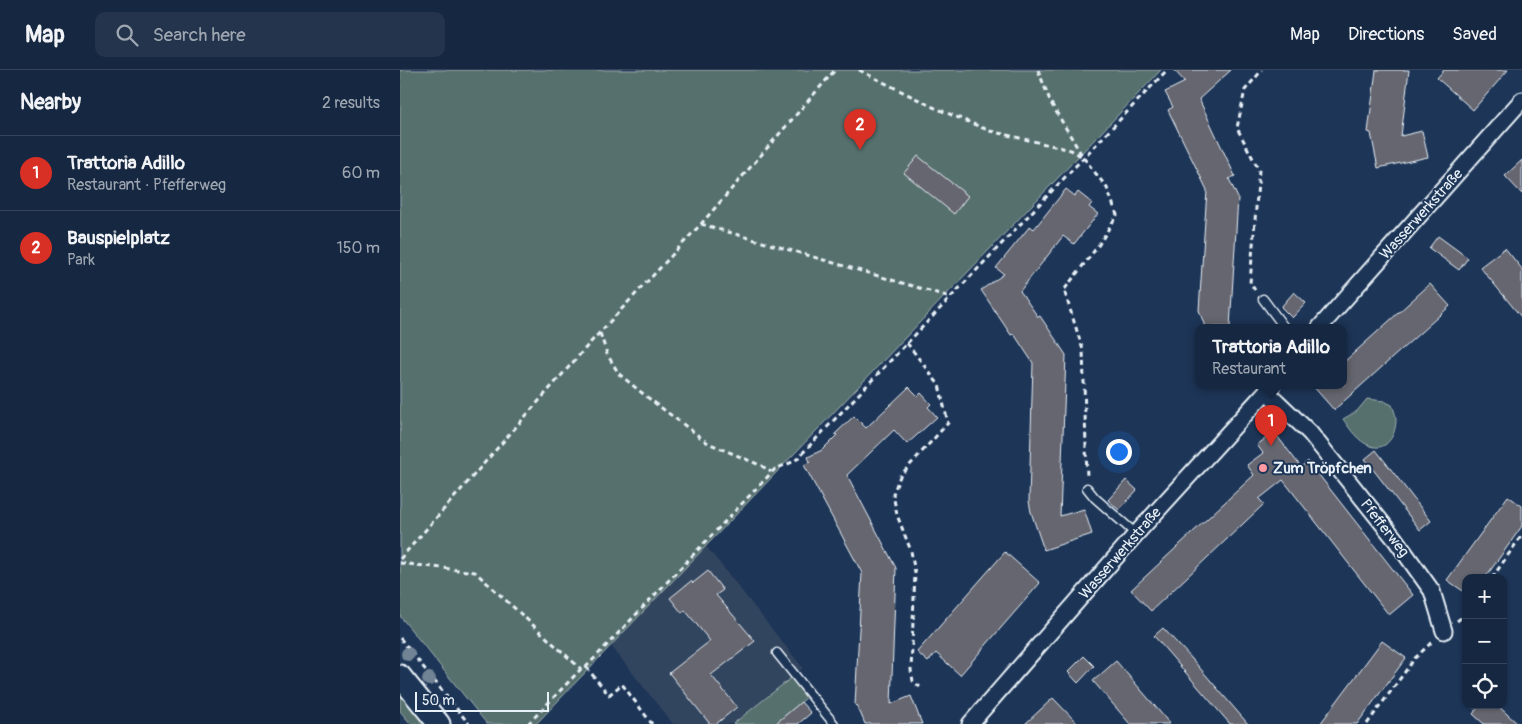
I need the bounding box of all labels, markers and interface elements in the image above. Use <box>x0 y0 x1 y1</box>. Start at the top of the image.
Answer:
search box <box>95 12 445 57</box>
text: Map <box>25 20 65 49</box>
icon: search <box>113 21 141 49</box>
text: Search here <box>153 23 246 47</box>
text: Map <box>1290 23 1320 46</box>
text: Directions <box>1348 23 1424 46</box>
text: Saved <box>1452 23 1497 46</box>
text: Nearby <box>20 89 81 116</box>
text: 2 results <box>322 93 380 113</box>
pin: 2 <box>844 109 876 150</box>
text: Trattoria Adillo <box>67 151 185 175</box>
text: 1 <box>33 163 39 183</box>
text: 60 m <box>342 163 380 183</box>
street label: Wasserwerkstraße <box>1376 165 1468 264</box>
text: Restaurant · Pfefferweg <box>67 175 226 195</box>
text: Bauspielplatz <box>67 226 170 250</box>
text: 2 <box>32 238 40 258</box>
text: 150 m <box>336 238 380 258</box>
text: Park <box>67 250 95 270</box>
popup <box>1195 324 1347 389</box>
text: Trattoria Adillo <box>1212 335 1330 359</box>
text: Restaurant <box>1212 359 1286 379</box>
pin: 1 <box>1255 405 1287 446</box>
your location <box>1106 439 1132 465</box>
place label: Zum Tröpfchen <box>1273 459 1372 478</box>
marker: Zum Tröpfchen <box>1257 462 1269 474</box>
street label: Pfefferweg <box>1356 495 1413 561</box>
street label: Wasserwerkstraße <box>1075 503 1166 603</box>
map controls <box>1462 574 1507 709</box>
button: + <box>1462 574 1507 619</box>
button: − <box>1462 619 1507 664</box>
button: locate <box>1462 664 1507 709</box>
scale bar <box>415 689 549 712</box>
text: 50 m <box>422 692 455 709</box>

